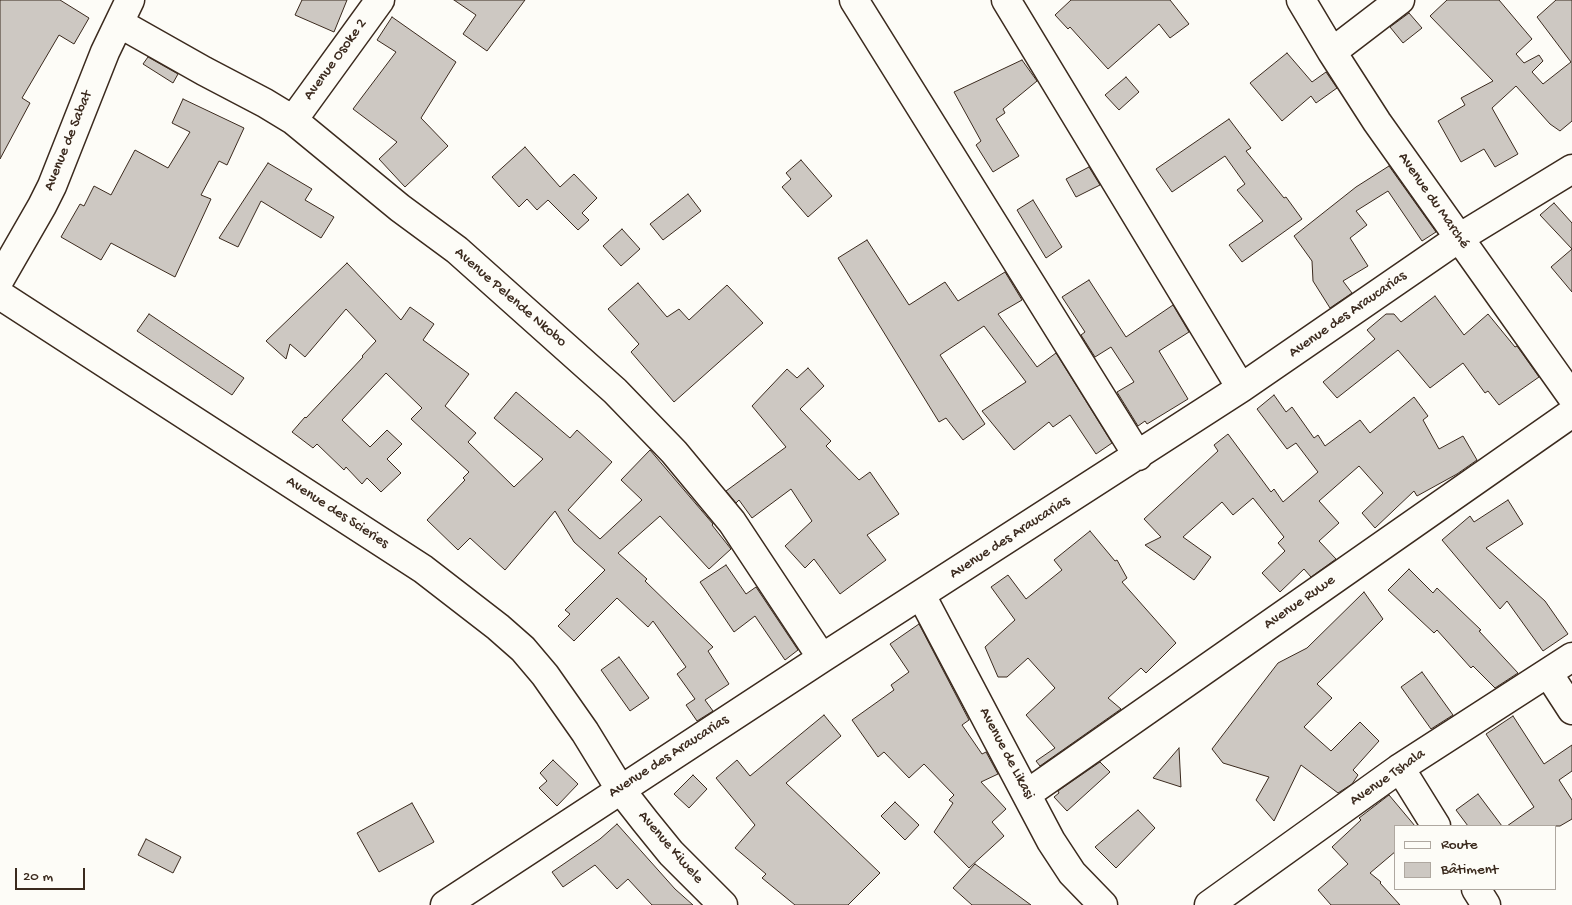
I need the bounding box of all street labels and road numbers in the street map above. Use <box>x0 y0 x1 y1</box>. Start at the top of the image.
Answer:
street label: Avenue Osoke 2 <box>300 16 372 104</box>
street label: Avenue de Sabat <box>41 88 97 194</box>
street label: Avenue du Marché <box>1393 150 1473 252</box>
street label: Avenue Pelende Nkobo <box>450 244 570 352</box>
street label: Avenue des Araucarias <box>1286 268 1410 362</box>
street label: Avenue des Scieries <box>282 473 392 553</box>
street label: Avenue des Araucarias <box>947 492 1073 584</box>
street label: Avenue Ruwe <box>1261 572 1339 634</box>
street label: Avenue de Likasi <box>974 705 1038 803</box>
street label: Avenue des Araucarias <box>606 711 732 803</box>
street label: Avenue Tshala <box>1347 745 1429 811</box>
street label: Avenue Kiwele <box>633 808 707 888</box>

